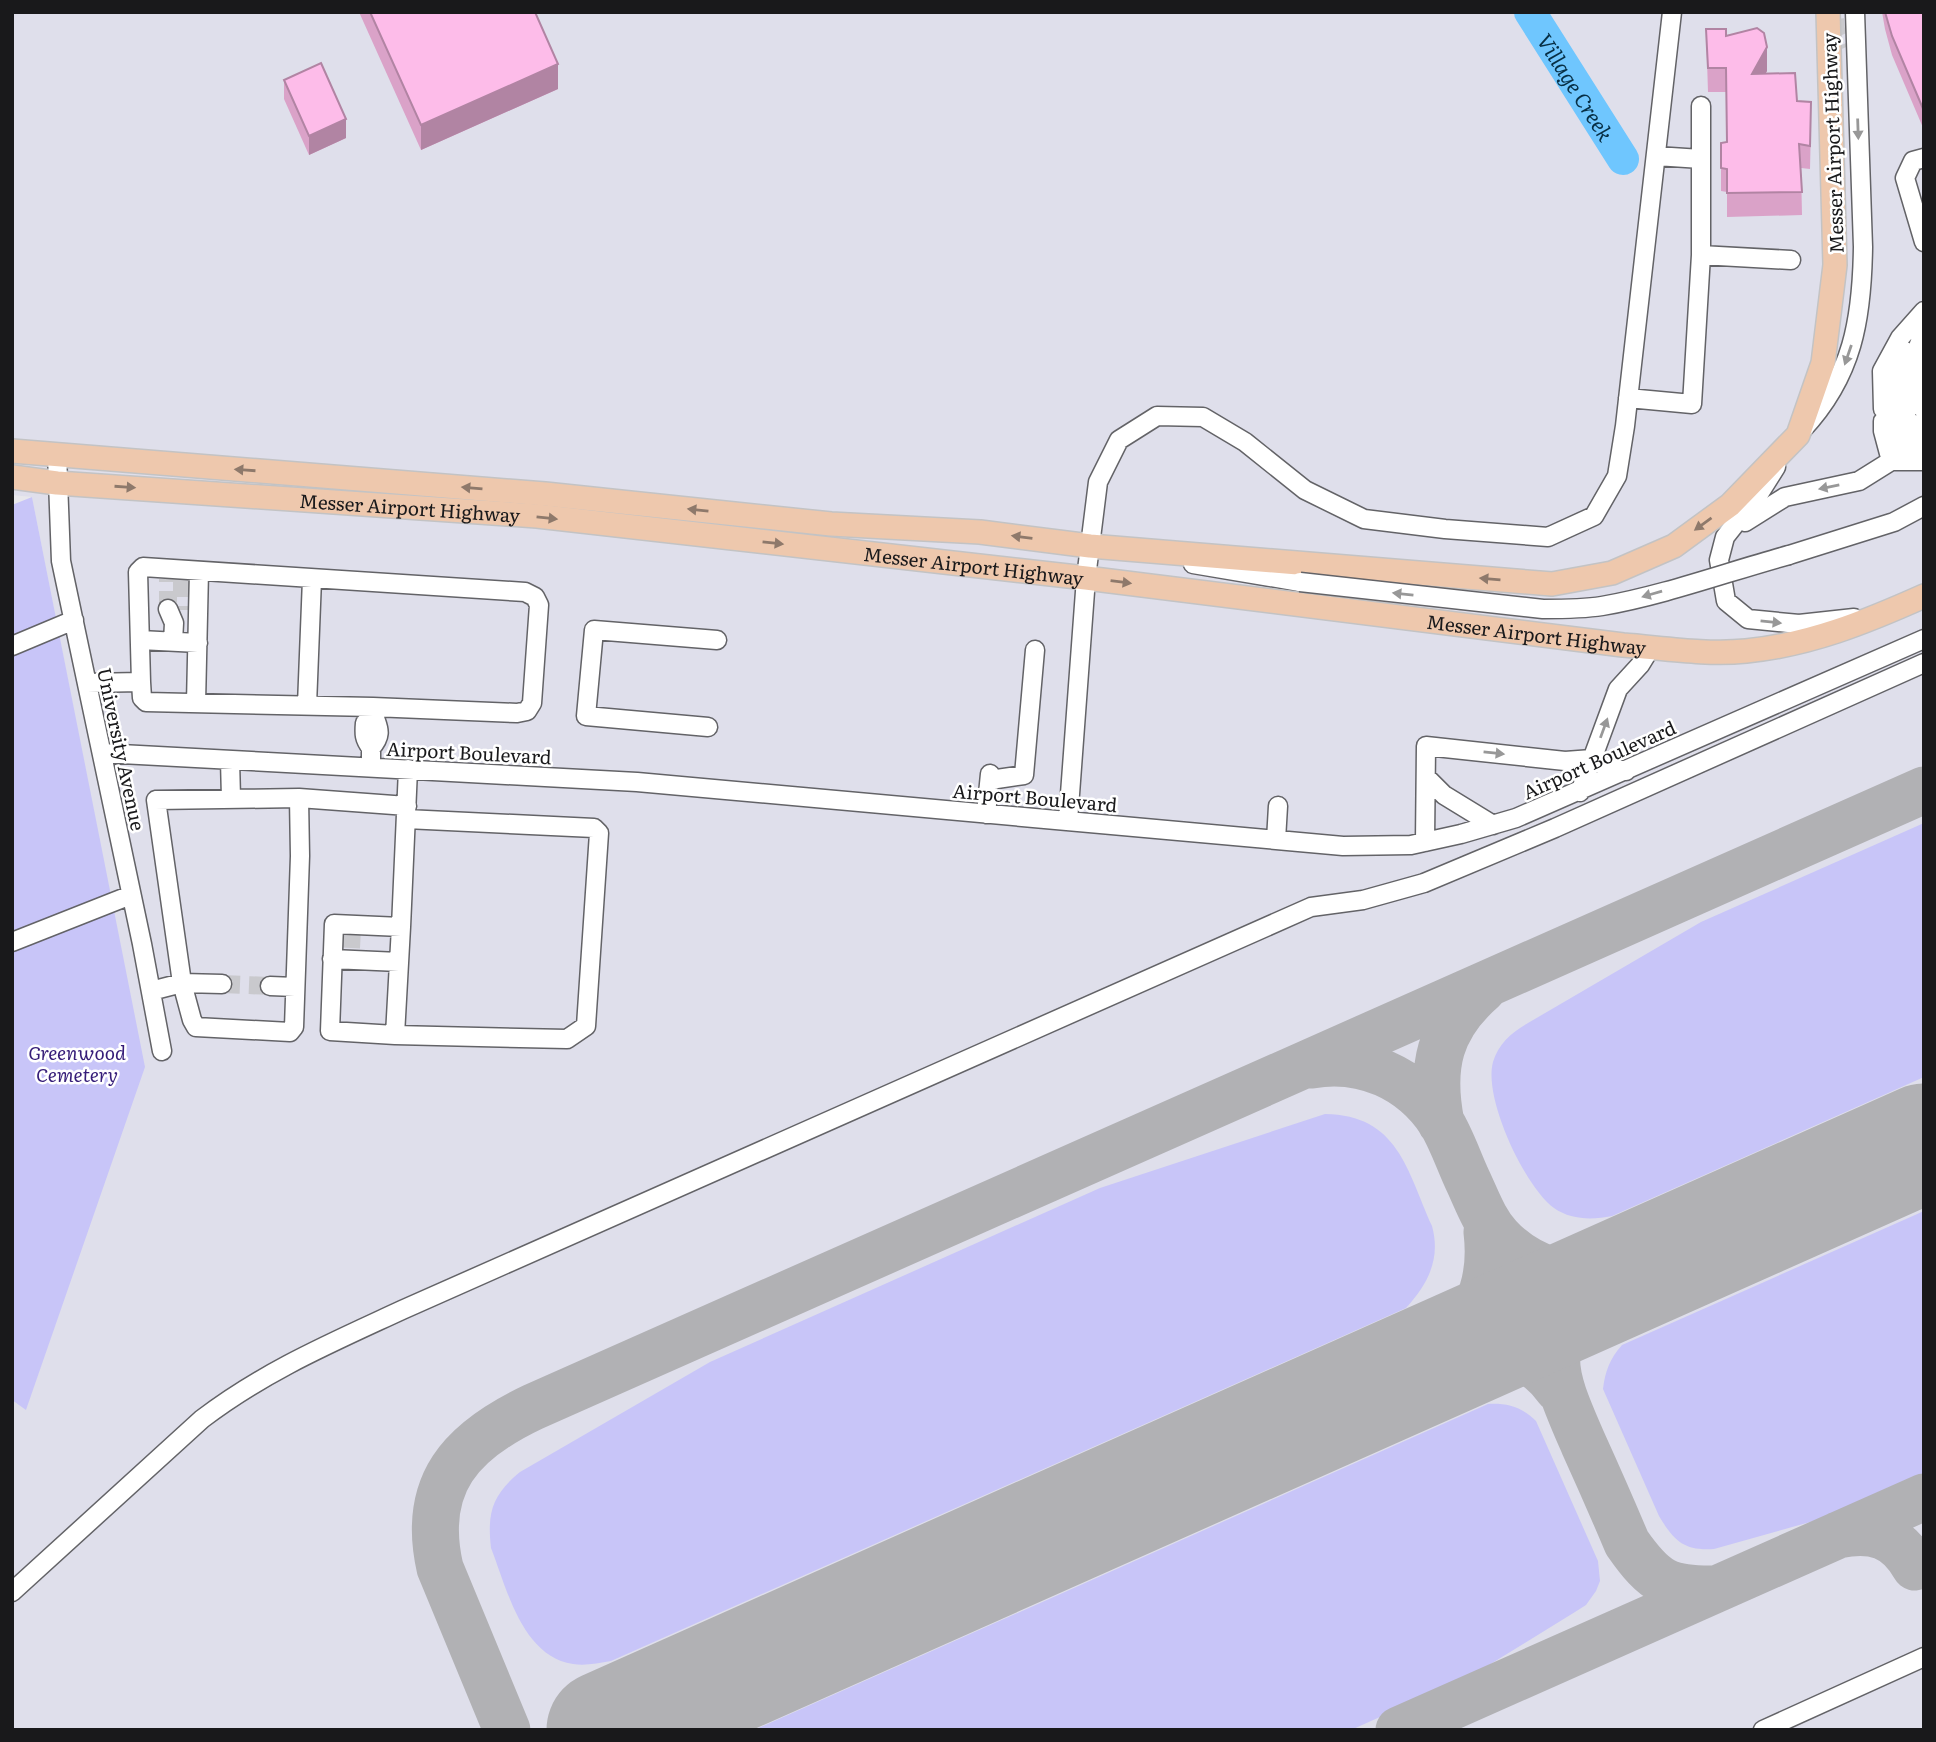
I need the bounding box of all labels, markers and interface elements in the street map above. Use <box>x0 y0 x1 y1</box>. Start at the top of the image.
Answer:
water label: Village Creek <box>1531 26 1623 147</box>
street label: Messer Airport Highway <box>1814 32 1850 254</box>
one-way arrow <box>1853 119 1864 141</box>
one-way arrow <box>1842 345 1853 366</box>
one-way arrow <box>234 464 256 475</box>
one-way arrow <box>1818 481 1840 492</box>
one-way arrow <box>114 482 136 493</box>
one-way arrow <box>461 482 483 493</box>
street label: Messer Airport Highway <box>298 486 521 529</box>
one-way arrow <box>687 505 709 516</box>
one-way arrow <box>537 512 559 523</box>
one-way arrow <box>1694 517 1712 531</box>
one-way arrow <box>1011 532 1033 543</box>
one-way arrow <box>763 538 785 549</box>
street label: Messer Airport Highway <box>862 539 1085 592</box>
one-way arrow <box>1479 573 1501 584</box>
one-way arrow <box>1110 577 1132 588</box>
one-way arrow <box>1392 588 1414 599</box>
one-way arrow <box>1642 589 1663 599</box>
street label: Messer Airport Highway <box>1425 607 1647 661</box>
one-way arrow <box>1760 616 1782 627</box>
street label: University Avenue <box>91 665 153 833</box>
street label: Airport Boulevard <box>1518 712 1680 805</box>
one-way arrow <box>1598 717 1609 738</box>
street label: Airport Boulevard <box>386 734 553 770</box>
one-way arrow <box>1483 748 1505 759</box>
street label: Airport Boulevard <box>951 776 1119 818</box>
park label: Greenwood Cemetery <box>28 1038 126 1088</box>

